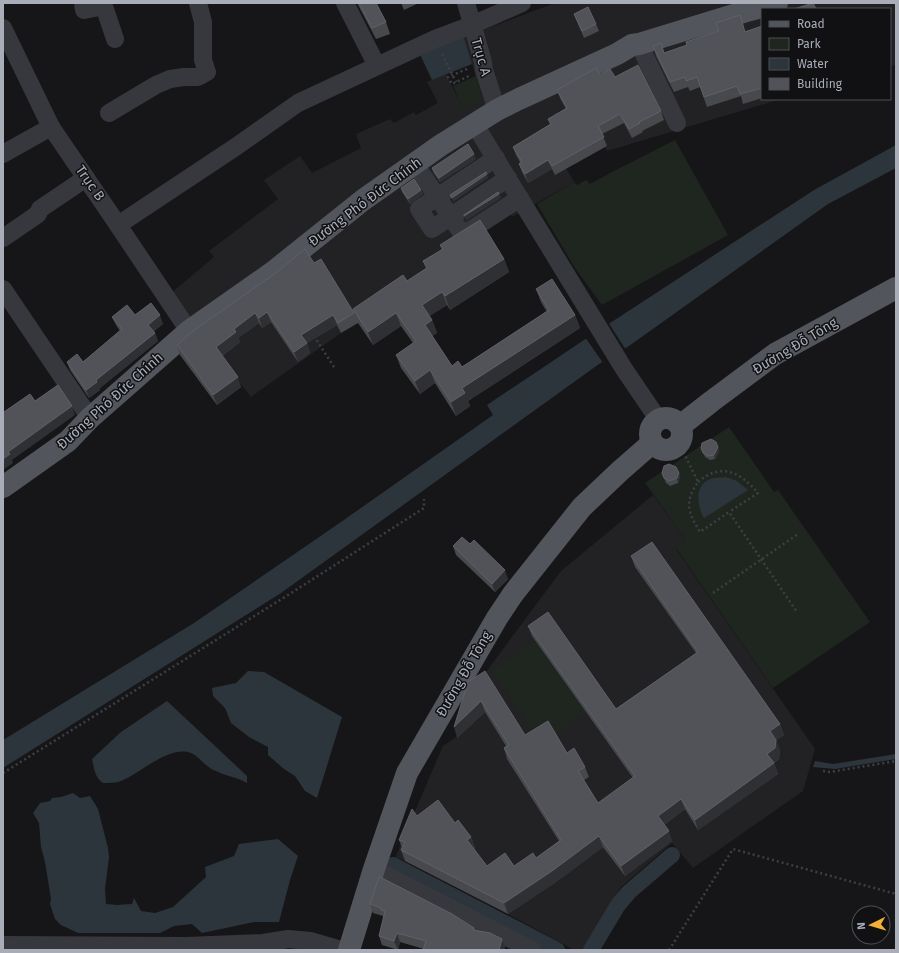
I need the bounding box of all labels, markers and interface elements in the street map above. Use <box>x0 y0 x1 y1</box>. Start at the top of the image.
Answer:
legend <box>761 8 891 100</box>
text: Road <box>797 17 825 31</box>
street label: Trục A <box>467 36 495 78</box>
text: Park <box>797 37 821 51</box>
text: Water <box>797 57 829 71</box>
text: Building <box>797 77 843 91</box>
street label: Đường Phó Đức Chính <box>305 154 425 250</box>
street label: Trục B <box>72 162 108 204</box>
street label: Đường Đỗ Tông <box>749 314 841 378</box>
street label: Đường Phó Đức Chính <box>53 349 167 453</box>
street label: Đường Đỗ Tông <box>433 628 496 720</box>
north arrow <box>851 905 891 945</box>
text: N <box>855 922 868 930</box>

